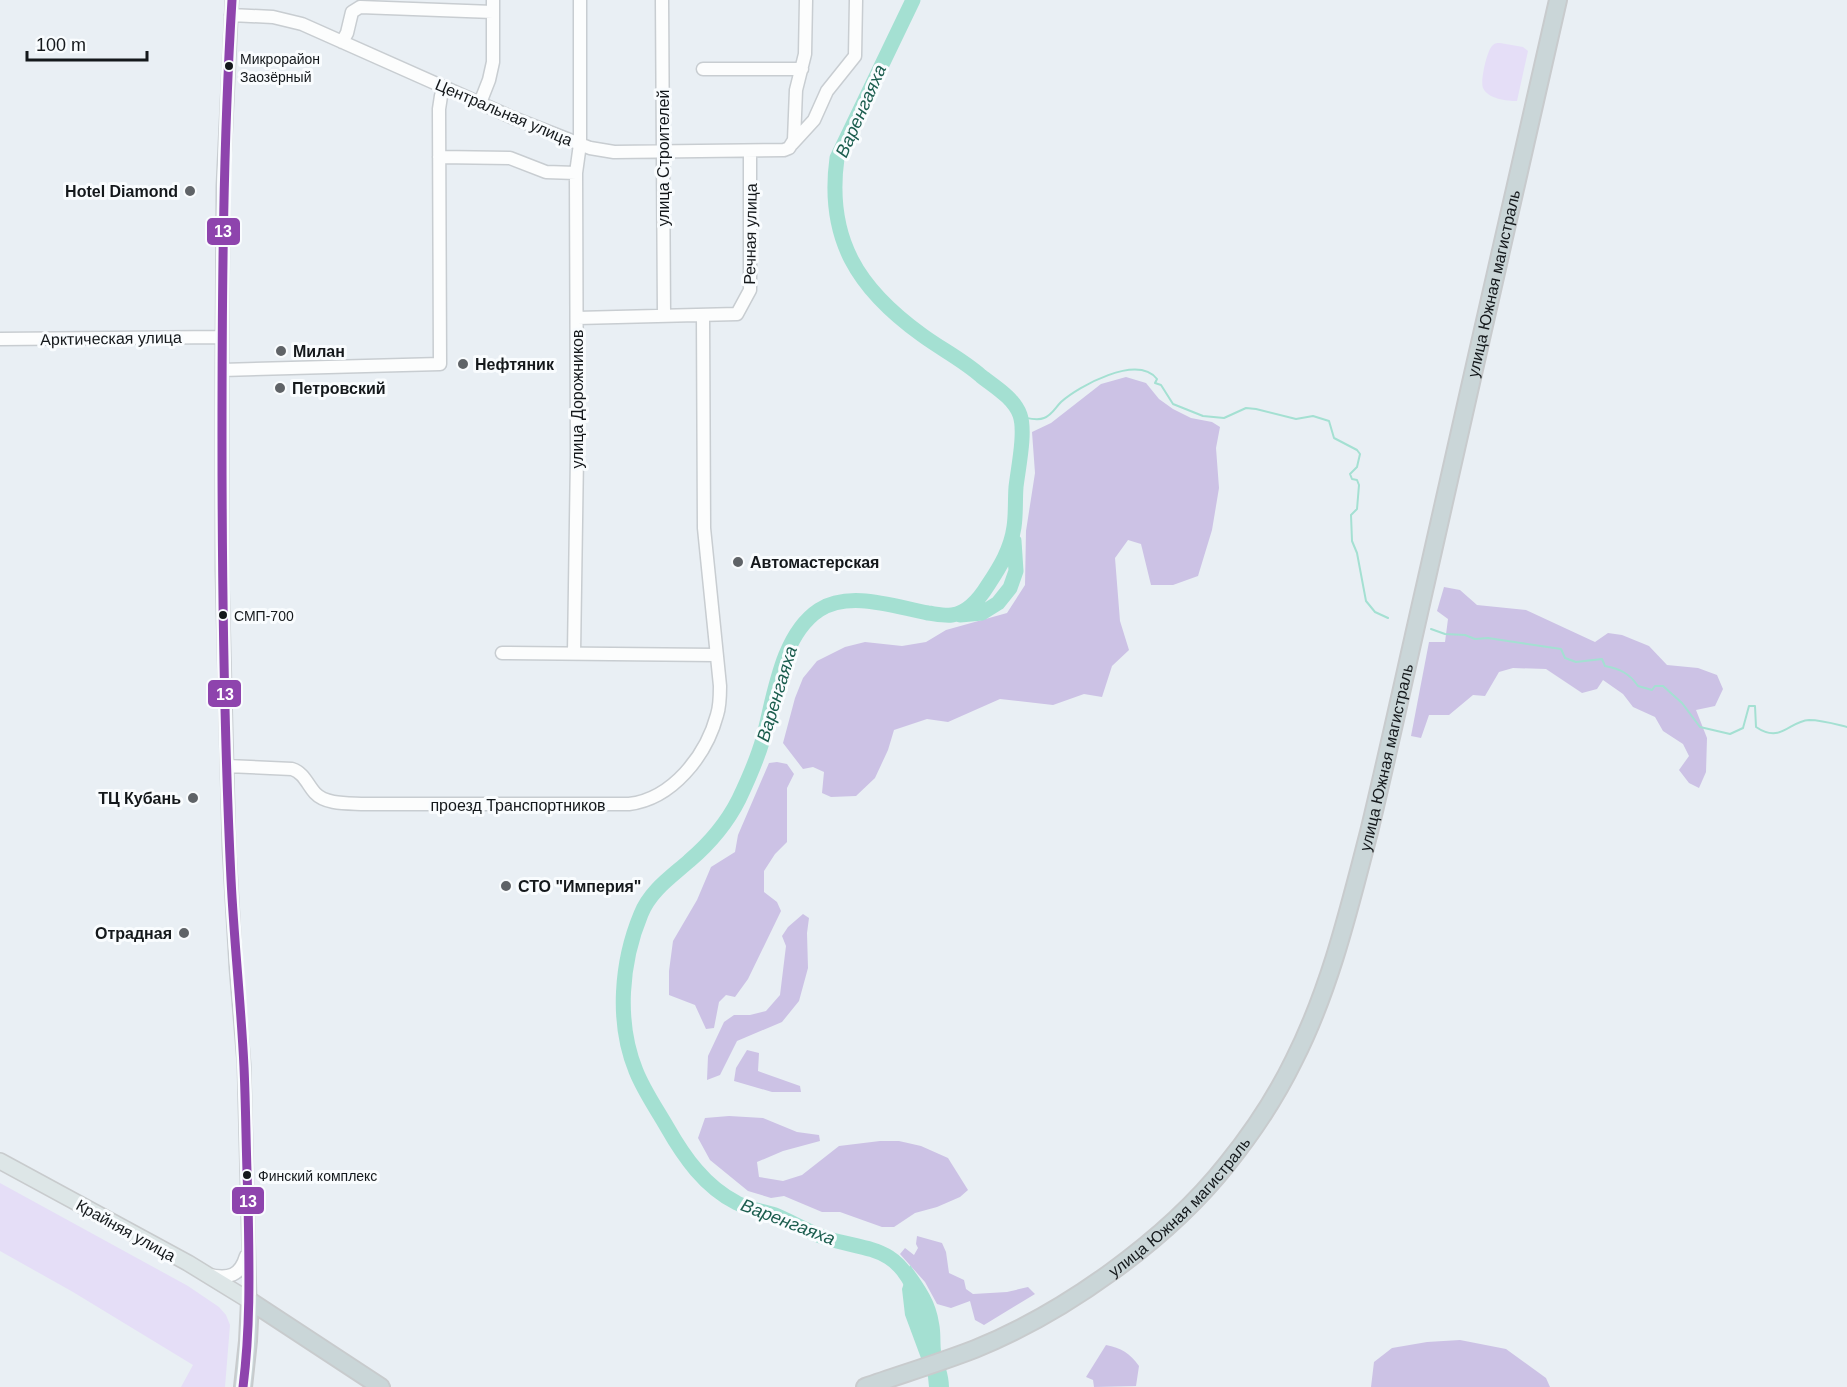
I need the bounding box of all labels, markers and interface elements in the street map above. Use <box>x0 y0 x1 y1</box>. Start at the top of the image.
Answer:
scale bar <box>27 24 147 62</box>
text: 100 m <box>36 35 86 55</box>
place label: Микрорайон Заозёрный <box>240 51 320 85</box>
marker: Микрорайон Заозёрный <box>223 60 235 72</box>
water label: Варенгаяха <box>832 62 890 160</box>
street label: Центральная улица <box>433 76 575 149</box>
street label: улица Строителей <box>655 90 672 226</box>
place label: Hotel Diamond <box>65 183 178 200</box>
street label: Речная улица <box>741 183 760 285</box>
marker: Hotel Diamond <box>183 184 197 198</box>
street label: улица Южная магистраль <box>1464 188 1523 379</box>
line badge: 13 <box>206 217 241 246</box>
text: 13 <box>214 223 232 240</box>
street label: Арктическая улица <box>40 329 182 348</box>
street label: улица Дорожников <box>569 329 586 469</box>
place label: Милан <box>293 343 345 360</box>
marker: Милан <box>274 344 288 358</box>
place label: Нефтяник <box>475 356 555 373</box>
marker: Нефтяник <box>456 357 470 371</box>
place label: Петровский <box>292 380 386 397</box>
marker: Петровский <box>273 381 287 395</box>
place label: Автомастерская <box>750 554 879 571</box>
marker: Автомастерская <box>731 555 745 569</box>
place label: СМП-700 <box>234 608 294 624</box>
marker: СМП-700 <box>217 609 229 621</box>
water label: Варенгаяха <box>753 644 801 744</box>
street label: улица Южная магистраль <box>1356 662 1416 853</box>
line badge: 13 <box>207 679 242 708</box>
text: 13 <box>216 686 234 703</box>
place label: ТЦ Кубань <box>98 790 181 807</box>
marker: ТЦ Кубань <box>186 791 200 805</box>
street label: проезд Транспортников <box>430 797 606 814</box>
place label: СТО "Империя" <box>518 878 641 895</box>
marker: СТО "Империя" <box>499 879 513 893</box>
place label: Отрадная <box>95 925 172 942</box>
marker: Отрадная <box>177 926 191 940</box>
street label: улица Южная магистраль <box>1106 1134 1254 1280</box>
place label: Финский комплекс <box>258 1168 377 1184</box>
marker: Финский комплекс <box>241 1169 253 1181</box>
line badge: 13 <box>231 1186 265 1215</box>
text: 13 <box>239 1193 257 1210</box>
water label: Варенгаяха <box>738 1195 838 1249</box>
street label: Крайняя улица <box>73 1196 178 1265</box>

